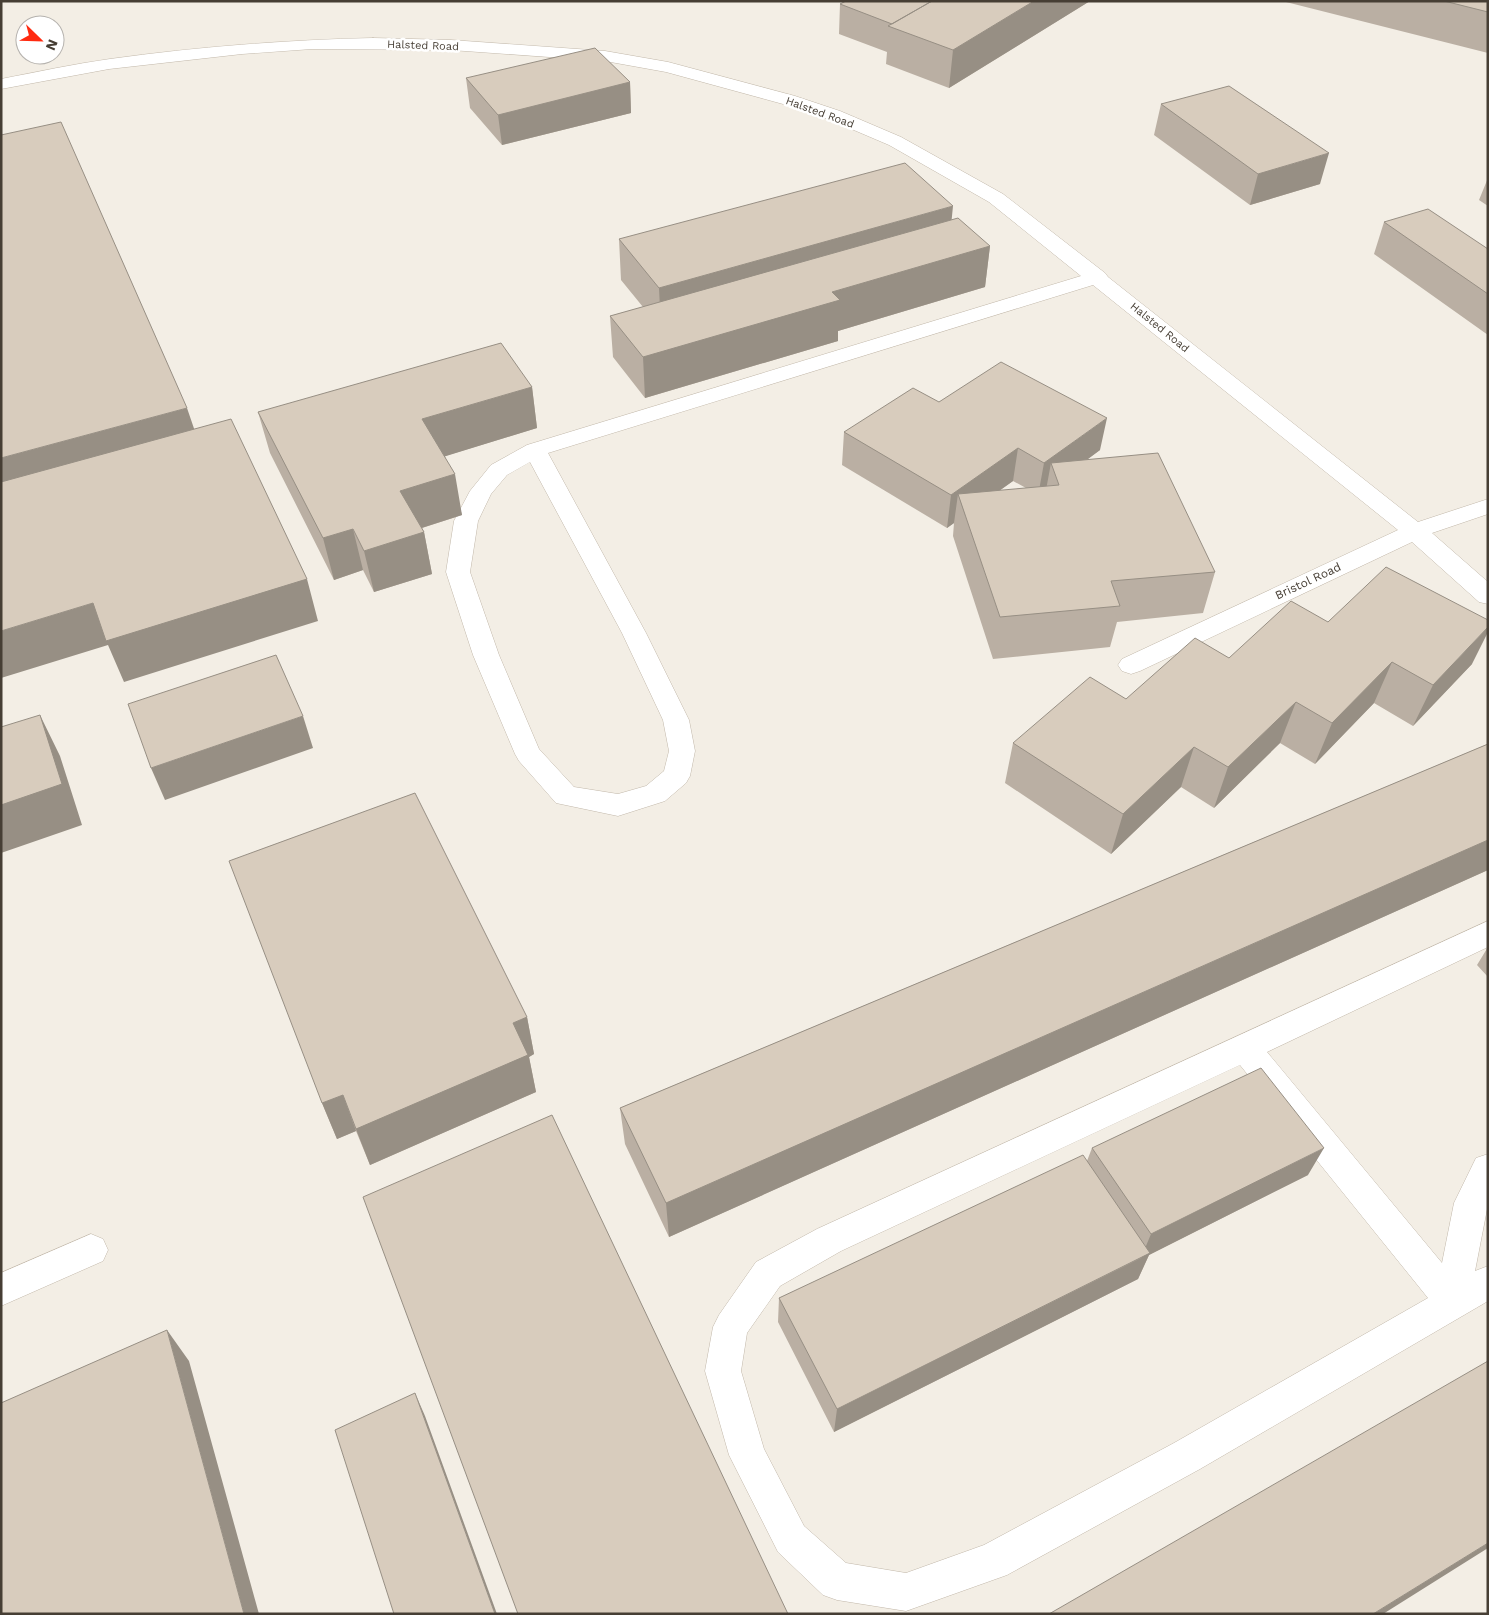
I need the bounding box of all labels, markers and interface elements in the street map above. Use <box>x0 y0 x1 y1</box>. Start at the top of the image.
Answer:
north arrow <box>15 15 65 65</box>
text: N <box>43 37 61 53</box>
street label: Halsted Road <box>387 38 459 53</box>
street label: Halsted Road <box>784 94 856 131</box>
street label: Halsted Road <box>1128 300 1192 355</box>
street label: Bristol Road <box>1273 560 1343 602</box>

